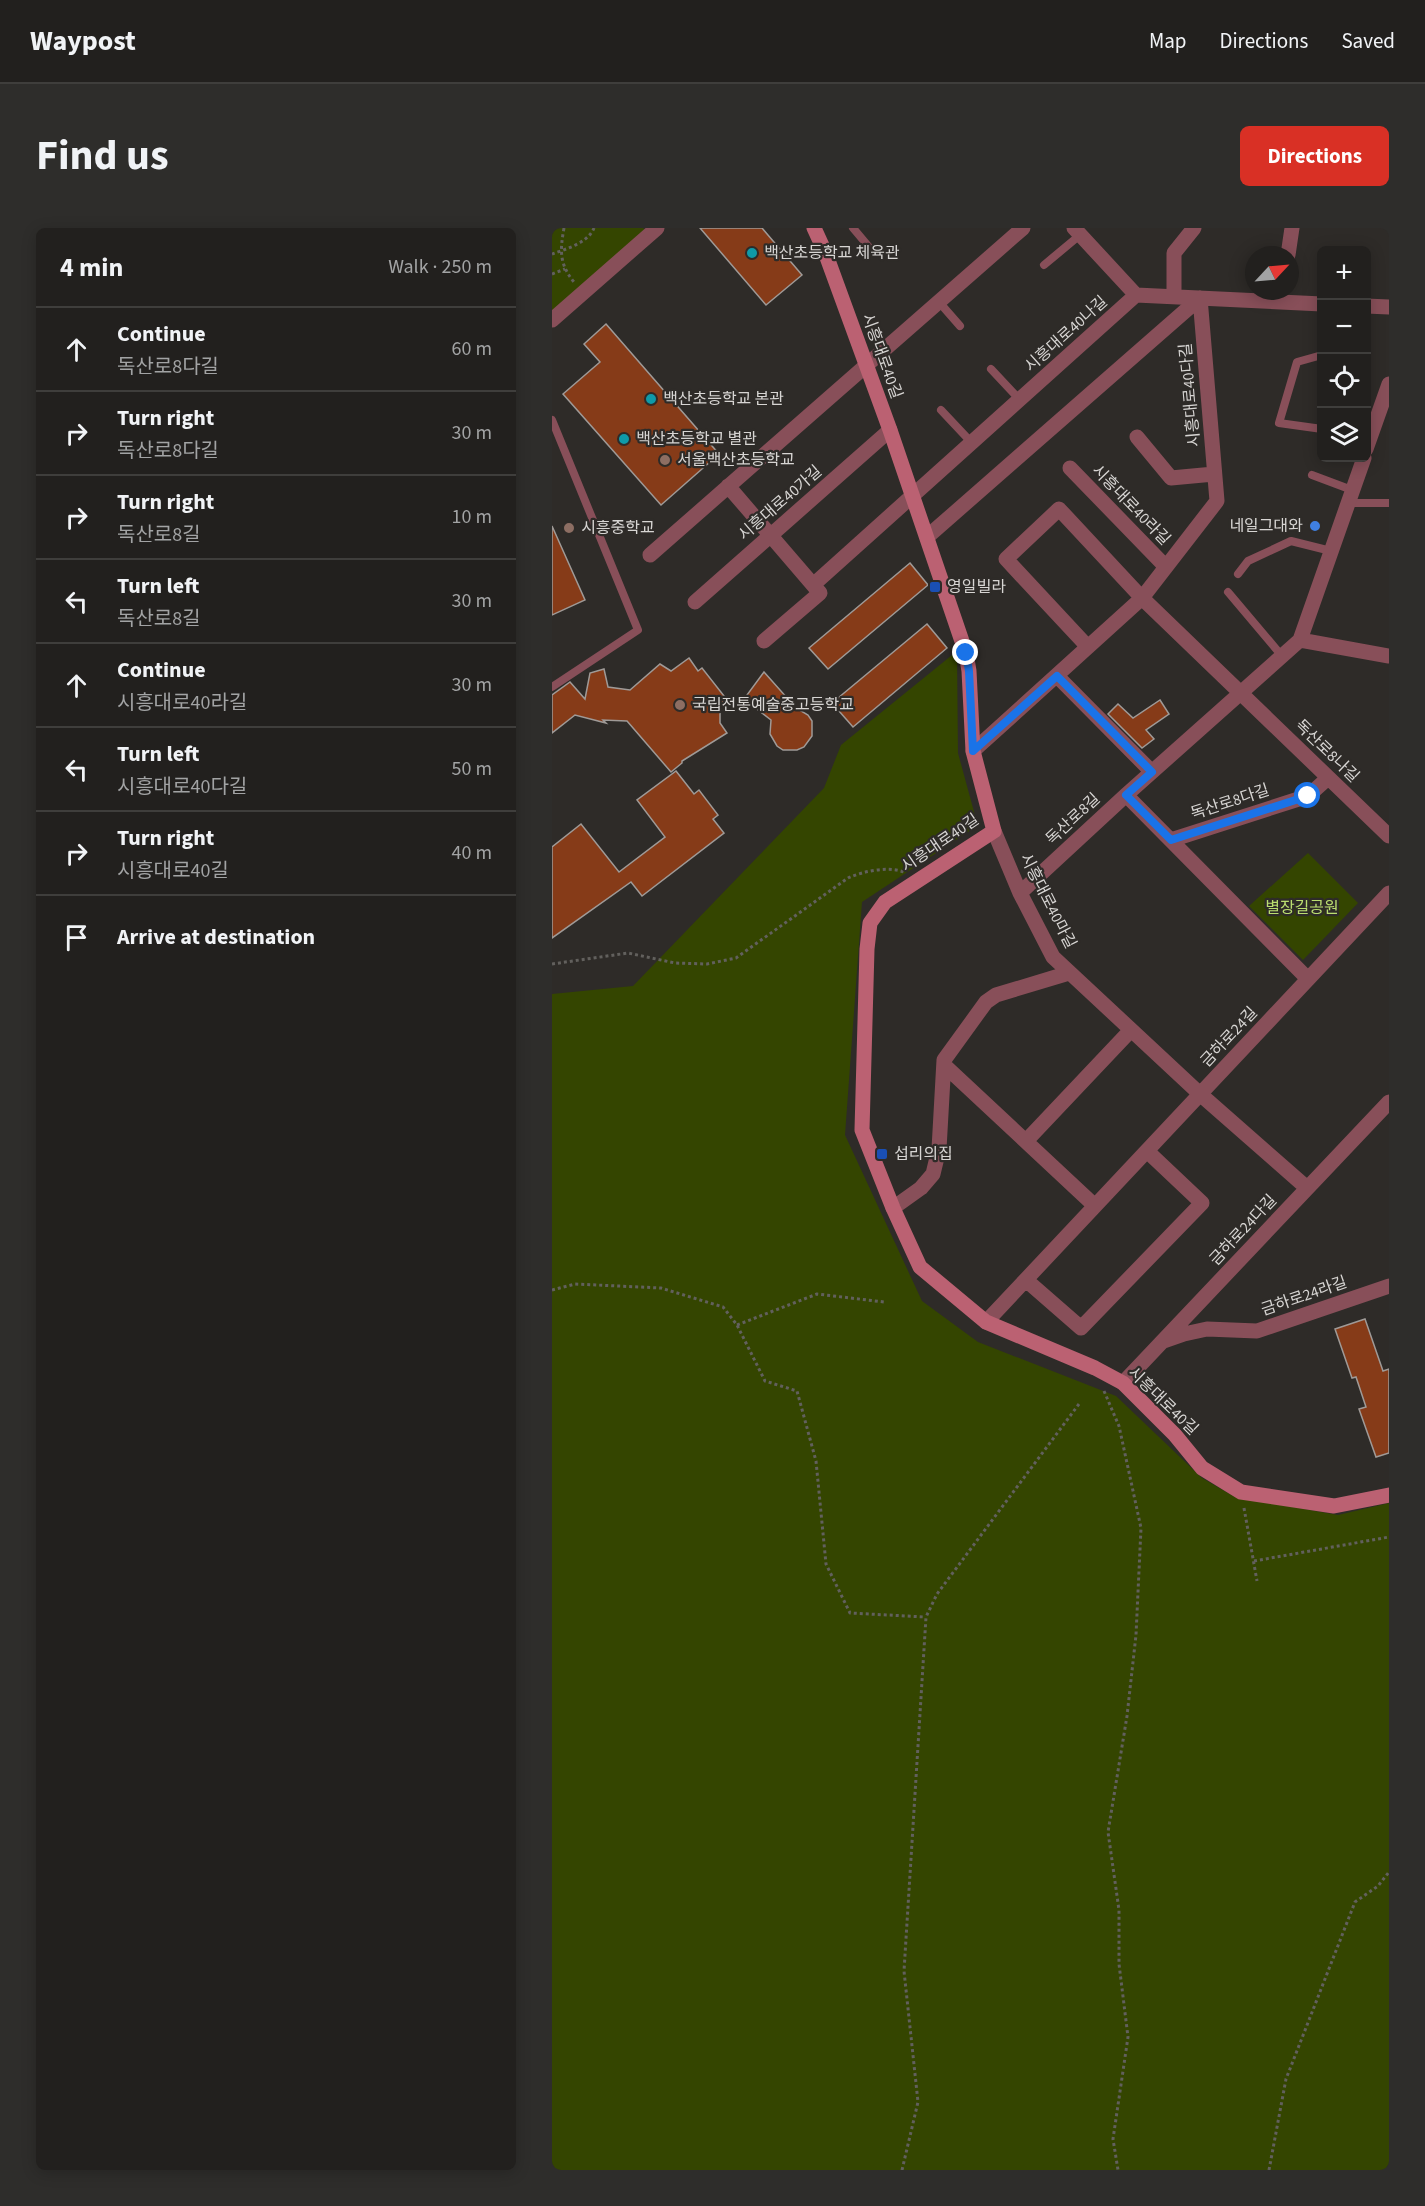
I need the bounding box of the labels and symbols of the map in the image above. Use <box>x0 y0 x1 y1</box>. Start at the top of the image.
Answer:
place label: 백산초등학교 체육관 <box>764 242 900 264</box>
marker: 백산초등학교 체육관 <box>745 246 759 260</box>
north arrow <box>1245 246 1299 300</box>
street label: 시흥대로40나길 <box>1020 291 1112 377</box>
street label: 시흥대로40길 <box>856 310 908 402</box>
street label: 시흥대로40다길 <box>1174 342 1206 448</box>
place label: 백산초등학교 본관 <box>663 388 784 410</box>
marker: 백산초등학교 본관 <box>644 392 658 406</box>
place label: 백산초등학교 별관 <box>636 428 757 450</box>
marker: 백산초등학교 별관 <box>617 432 631 446</box>
place label: 서울백산초등학교 <box>677 449 795 471</box>
marker: 서울백산초등학교 <box>658 453 672 467</box>
street label: 시흥대로40라길 <box>1087 460 1175 550</box>
street label: 시흥대로40가길 <box>733 461 827 545</box>
place label: 네일그대와 <box>1229 515 1303 537</box>
place label: 시흥중학교 <box>581 517 655 539</box>
marker: 네일그대와 <box>1308 519 1322 533</box>
marker: 시흥중학교 <box>562 521 576 535</box>
place label: 영일빌라 <box>947 576 1006 598</box>
marker: 영일빌라 <box>928 580 942 594</box>
route end <box>952 639 978 665</box>
place label: 국립전통예술중고등학교 <box>692 694 854 716</box>
marker: 국립전통예술중고등학교 <box>673 698 687 712</box>
street label: 독산로8나길 <box>1290 715 1364 787</box>
street label: 독산로8다길 <box>1188 779 1272 825</box>
route start <box>1294 782 1320 808</box>
street label: 독산로8길 <box>1041 788 1105 850</box>
street label: 시흥대로40길 <box>897 809 983 877</box>
street label: 시흥대로40마길 <box>1015 850 1081 952</box>
park label: 별장길공원 <box>1265 897 1339 919</box>
street label: 금하로24길 <box>1195 1002 1263 1072</box>
place label: 섭리의집 <box>894 1143 953 1165</box>
marker: 섭리의집 <box>875 1147 889 1161</box>
street label: 금하로24다길 <box>1204 1190 1282 1270</box>
street label: 금하로24라길 <box>1258 1271 1350 1321</box>
street label: 시흥대로40길 <box>1123 1362 1203 1440</box>

